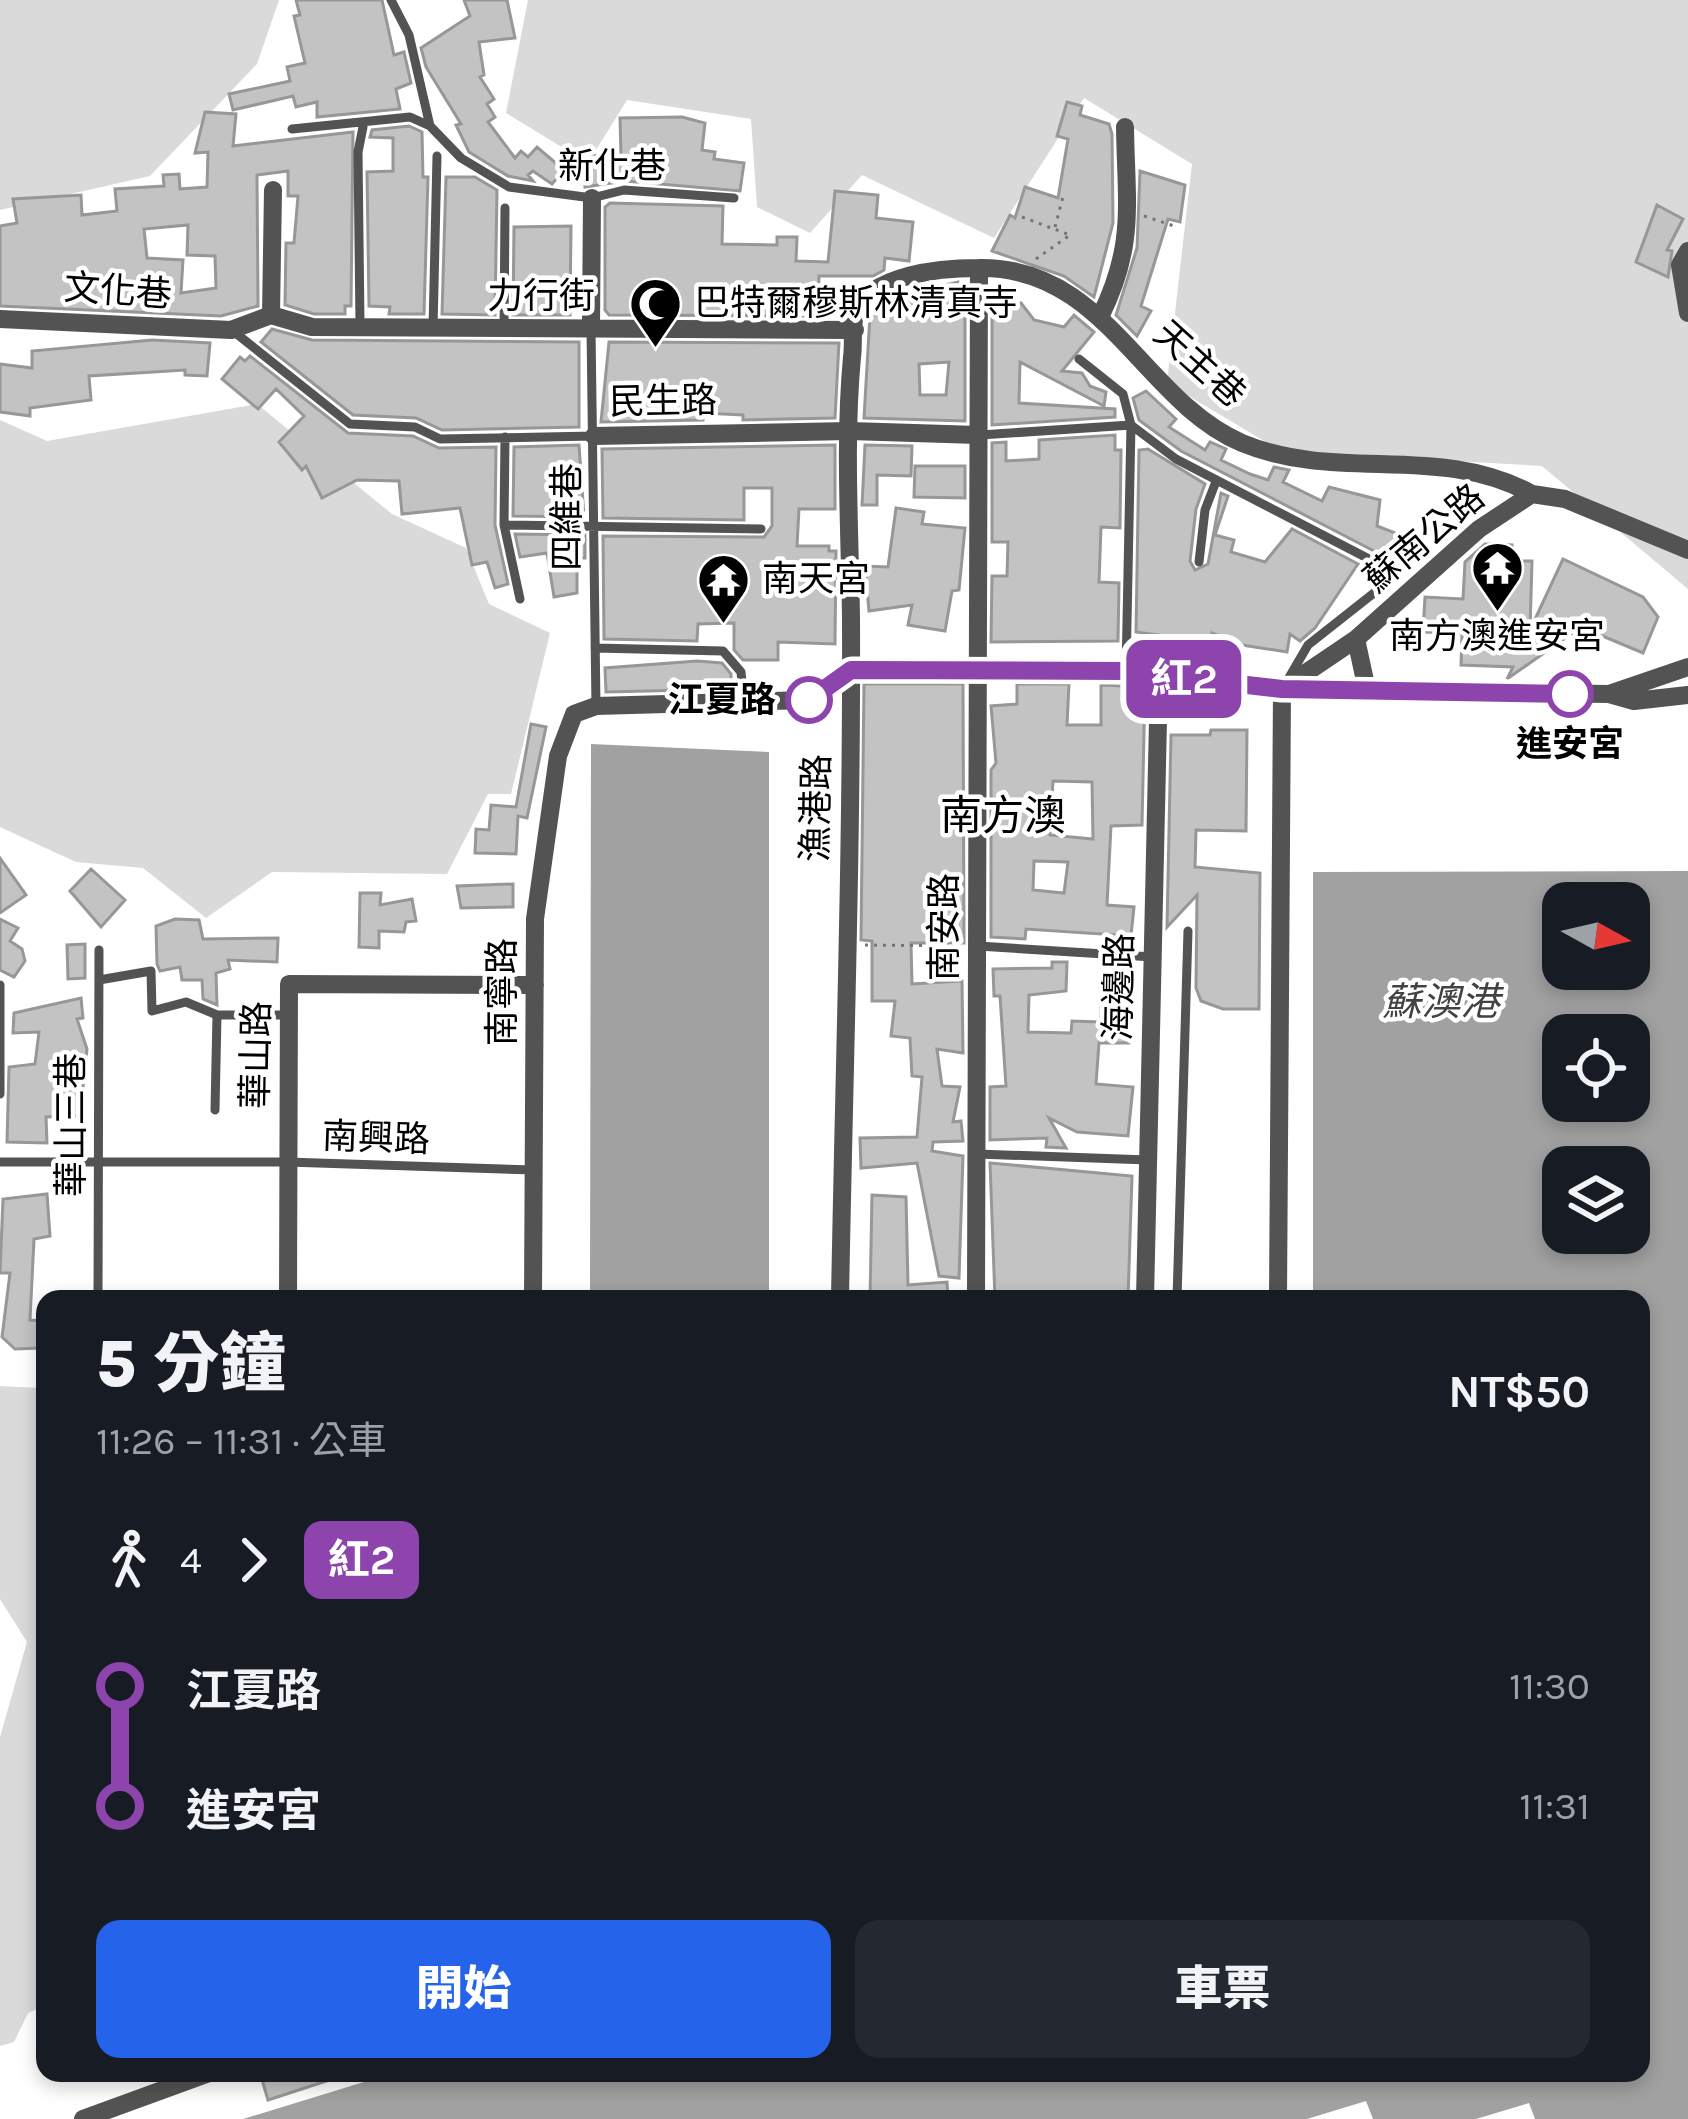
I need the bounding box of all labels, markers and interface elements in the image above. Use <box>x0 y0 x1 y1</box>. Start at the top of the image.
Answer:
street label: 新化巷 <box>558 145 666 187</box>
street label: 文化巷 <box>63 266 173 316</box>
street label: 力行街 <box>487 275 595 317</box>
mosque icon: 巴特爾穆斯林清真寺 <box>627 275 683 349</box>
place label: 巴特爾穆斯林清真寺 <box>694 282 1018 324</box>
street label: 天主巷 <box>1146 312 1254 416</box>
street label: 民生路 <box>609 379 717 423</box>
street label: 四維巷 <box>546 463 588 571</box>
street label: 蘇南公路 <box>1355 476 1493 600</box>
temple icon: 南方澳進安宮 <box>1469 540 1525 614</box>
temple icon: 南天宮 <box>695 551 751 625</box>
place label: 南天宮 <box>762 558 870 600</box>
place label: 南方澳進安宮 <box>1389 615 1605 657</box>
line badge: 紅2 <box>1130 640 1238 718</box>
text: 紅2 <box>1150 654 1218 704</box>
marker: 進安宮 <box>1548 672 1592 716</box>
marker: 江夏路 <box>787 678 831 722</box>
place label: 江夏路 <box>668 679 776 721</box>
place label: 進安宮 <box>1516 723 1624 765</box>
street label: 漁港路 <box>794 754 838 862</box>
district label: 南方澳 <box>940 791 1066 841</box>
street label: 南安路 <box>923 873 965 981</box>
north arrow <box>1542 882 1650 990</box>
map controls <box>1542 882 1650 1254</box>
street label: 海邊路 <box>1097 933 1141 1041</box>
street label: 南寧路 <box>481 938 523 1046</box>
water label: 蘇澳港 <box>1382 979 1504 1025</box>
street label: 華山路 <box>234 1001 278 1109</box>
button: locate <box>1542 1014 1650 1122</box>
street label: 華山三巷 <box>50 1053 92 1197</box>
street label: 南興路 <box>321 1115 431 1161</box>
button: layers <box>1542 1146 1650 1254</box>
text: 5 分鐘 <box>96 1325 285 1403</box>
text: NT$50 <box>1448 1366 1590 1418</box>
text: 11:26 – 11:31 · 公車 <box>96 1418 387 1464</box>
icon: walk <box>96 1527 162 1593</box>
icon: forward <box>220 1527 286 1593</box>
text: 紅2 <box>328 1535 395 1585</box>
text: 4 <box>180 1537 202 1583</box>
text: 11:30 <box>1509 1663 1590 1709</box>
text: 江夏路 <box>186 1665 321 1717</box>
text: 11:31 <box>1519 1783 1590 1829</box>
text: 進安宮 <box>186 1785 321 1837</box>
button: 開始 <box>96 1920 831 2058</box>
button: 車票 <box>855 1920 1590 2058</box>

